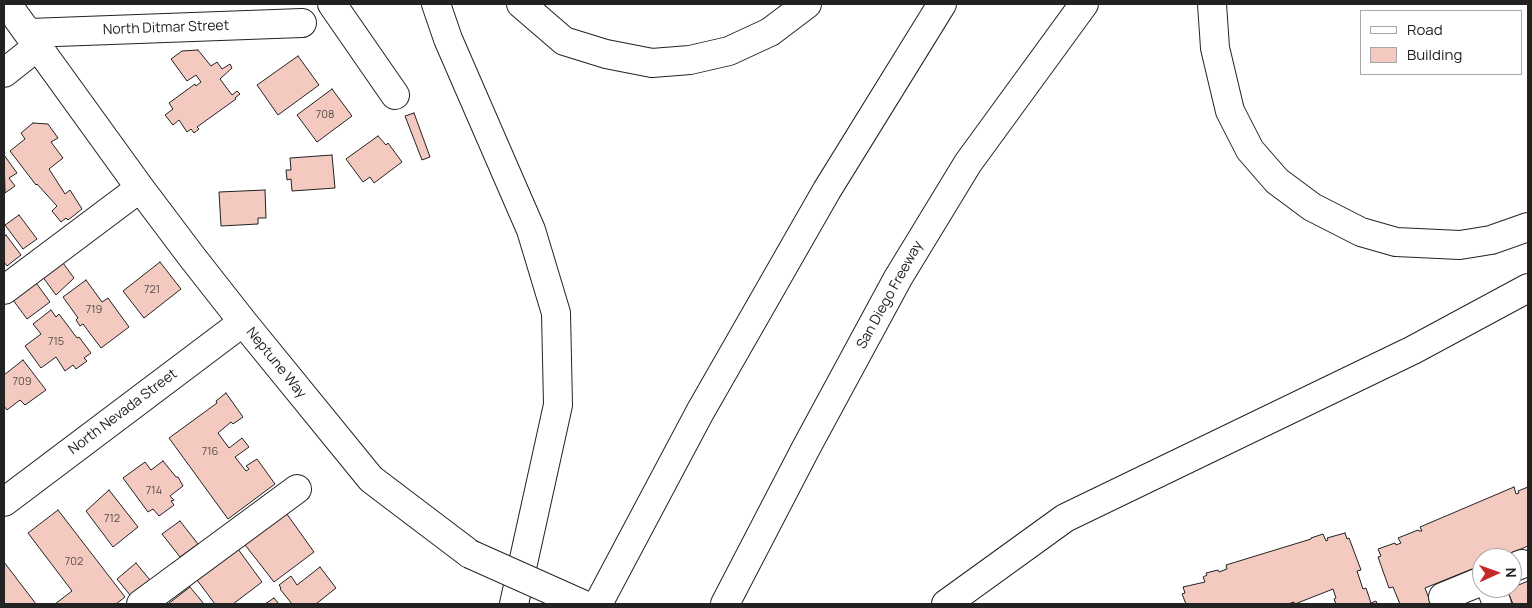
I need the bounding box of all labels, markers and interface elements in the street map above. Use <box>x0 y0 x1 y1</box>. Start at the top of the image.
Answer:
legend <box>1360 10 1522 75</box>
street label: North Ditmar Street <box>102 17 230 39</box>
text: Road <box>1407 19 1443 40</box>
text: Building <box>1407 44 1462 65</box>
house number: 708 <box>316 108 334 122</box>
street label: San Diego Freeway <box>853 238 927 352</box>
house number: 721 <box>144 283 160 297</box>
house number: 719 <box>86 303 102 317</box>
street label: Neptune Way <box>242 324 310 402</box>
house number: 715 <box>48 335 64 349</box>
street label: North Nevada Street <box>65 366 181 458</box>
house number: 709 <box>12 375 32 389</box>
house number: 716 <box>202 445 218 459</box>
house number: 714 <box>146 484 162 498</box>
house number: 712 <box>104 512 120 526</box>
north arrow <box>1472 548 1522 598</box>
house number: 702 <box>65 555 83 569</box>
text: N <box>1502 567 1521 578</box>

